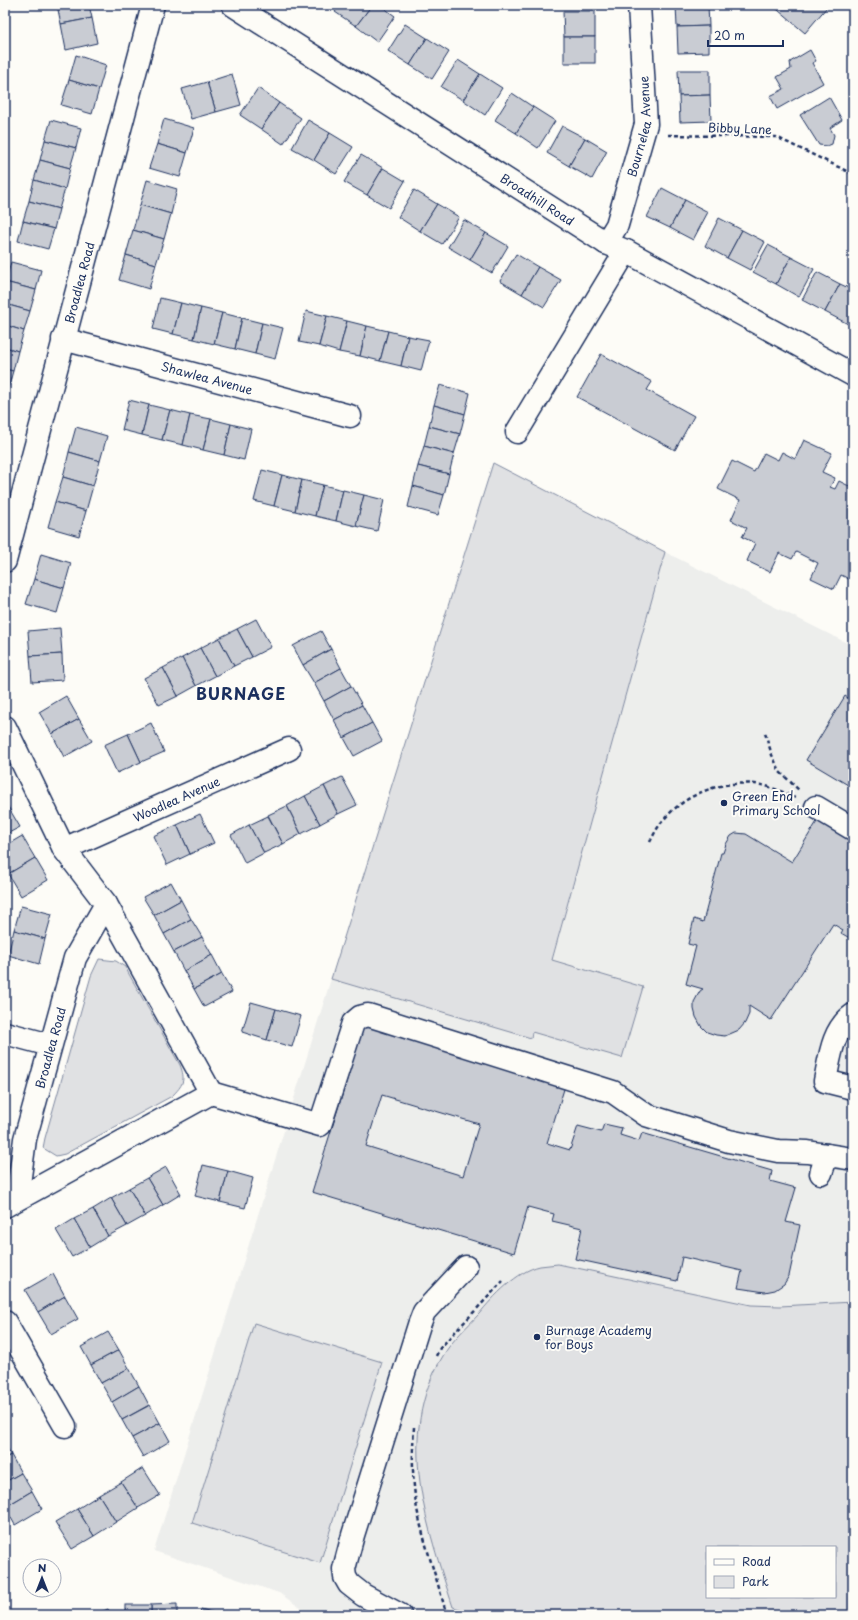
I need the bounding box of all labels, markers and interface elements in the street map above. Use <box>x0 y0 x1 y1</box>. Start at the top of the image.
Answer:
scale bar <box>708 22 783 48</box>
text: 20 m <box>714 26 745 44</box>
street label: Bournelea Avenue <box>622 75 656 179</box>
street label: Bibby Lane <box>708 118 773 138</box>
street label: Broadhill Road <box>497 169 578 230</box>
street label: Broadlea Road <box>60 240 99 325</box>
street label: Shawlea Avenue <box>159 357 255 399</box>
district label: BURNAGE <box>196 681 286 705</box>
street label: Woodlea Avenue <box>130 772 223 826</box>
place label: Green End Primary School <box>732 787 820 819</box>
marker: Green End Primary School <box>719 798 729 808</box>
street label: Broadlea Road <box>30 1005 70 1091</box>
place label: Burnage Academy for Boys <box>545 1321 652 1353</box>
marker: Burnage Academy for Boys <box>532 1332 542 1342</box>
legend <box>706 1546 836 1598</box>
text: Road <box>742 1552 771 1570</box>
north arrow <box>22 1558 62 1598</box>
text: N <box>38 1559 47 1576</box>
text: Park <box>742 1572 769 1590</box>

